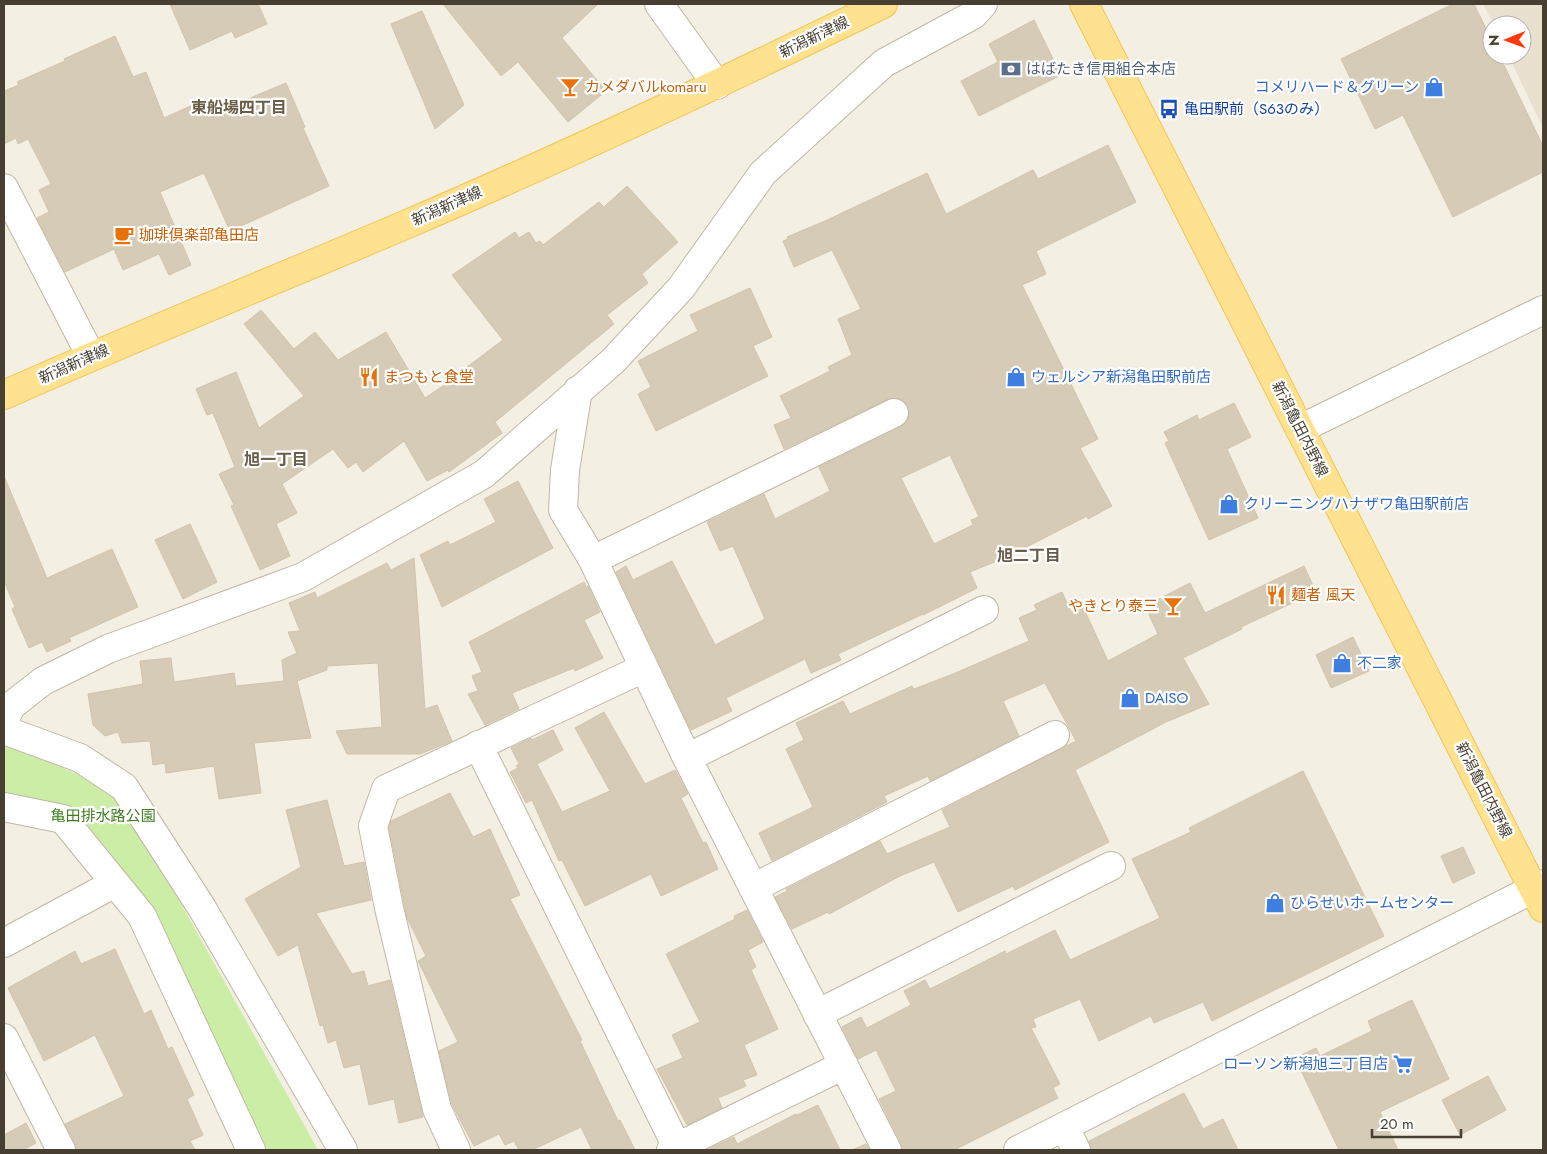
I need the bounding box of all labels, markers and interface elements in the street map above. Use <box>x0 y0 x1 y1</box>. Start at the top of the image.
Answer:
street label: 新潟新津線 <box>775 11 853 63</box>
north arrow <box>1482 15 1532 65</box>
text: N <box>1484 34 1504 46</box>
bank icon: はばたき信用組合本店 <box>1000 58 1022 80</box>
place label: はばたき信用組合本店 <box>1026 58 1176 80</box>
bar icon: カメダバルkomaru <box>559 76 581 98</box>
place label: カメダバルkomaru <box>585 76 707 98</box>
place label: コメリハード＆グリーン <box>1255 76 1419 98</box>
shop icon: コメリハード＆グリーン <box>1423 76 1445 98</box>
district label: 東船場四丁目 <box>191 96 287 119</box>
bus stop icon: 亀田駅前（S63のみ） <box>1158 98 1180 120</box>
place label: 亀田駅前（S63のみ） <box>1184 98 1329 120</box>
street label: 新潟新津線 <box>408 181 486 231</box>
cafe icon: 珈琲倶楽部亀田店 <box>113 224 135 246</box>
place label: 珈琲倶楽部亀田店 <box>139 224 259 246</box>
street label: 新潟新津線 <box>35 339 113 389</box>
restaurant icon: まつもと食堂 <box>358 366 380 388</box>
place label: まつもと食堂 <box>384 366 474 388</box>
shop icon: ウェルシア新潟亀田駅前店 <box>1005 366 1027 388</box>
place label: ウェルシア新潟亀田駅前店 <box>1031 366 1211 388</box>
street label: 新潟亀田内野線 <box>1266 377 1334 481</box>
district label: 旭一丁目 <box>244 448 308 471</box>
shop icon: クリーニングハナザワ亀田駅前店 <box>1218 493 1240 515</box>
place label: クリーニングハナザワ亀田駅前店 <box>1244 493 1469 515</box>
district label: 旭二丁目 <box>997 544 1061 567</box>
restaurant icon: 麺者 風天 <box>1265 584 1287 606</box>
place label: 麺者 風天 <box>1291 584 1356 606</box>
place label: やきとり泰三 <box>1068 595 1158 617</box>
bar icon: やきとり泰三 <box>1162 595 1184 617</box>
shop icon: 不二家 <box>1331 652 1353 674</box>
place label: 不二家 <box>1357 652 1402 674</box>
shop icon: DAISO <box>1119 687 1141 709</box>
place label: DAISO <box>1145 687 1189 709</box>
street label: 新潟亀田内野線 <box>1450 738 1518 842</box>
park label: 亀田排水路公園 <box>50 805 156 827</box>
shop icon: ひらせいホームセンター <box>1264 892 1286 914</box>
place label: ひらせいホームセンター <box>1290 892 1454 914</box>
place label: ローソン新潟旭三丁目店 <box>1223 1053 1388 1075</box>
supermarket icon: ローソン新潟旭三丁目店 <box>1392 1053 1414 1075</box>
scale bar <box>1372 1106 1461 1138</box>
text: 20 m <box>1380 1113 1414 1135</box>

